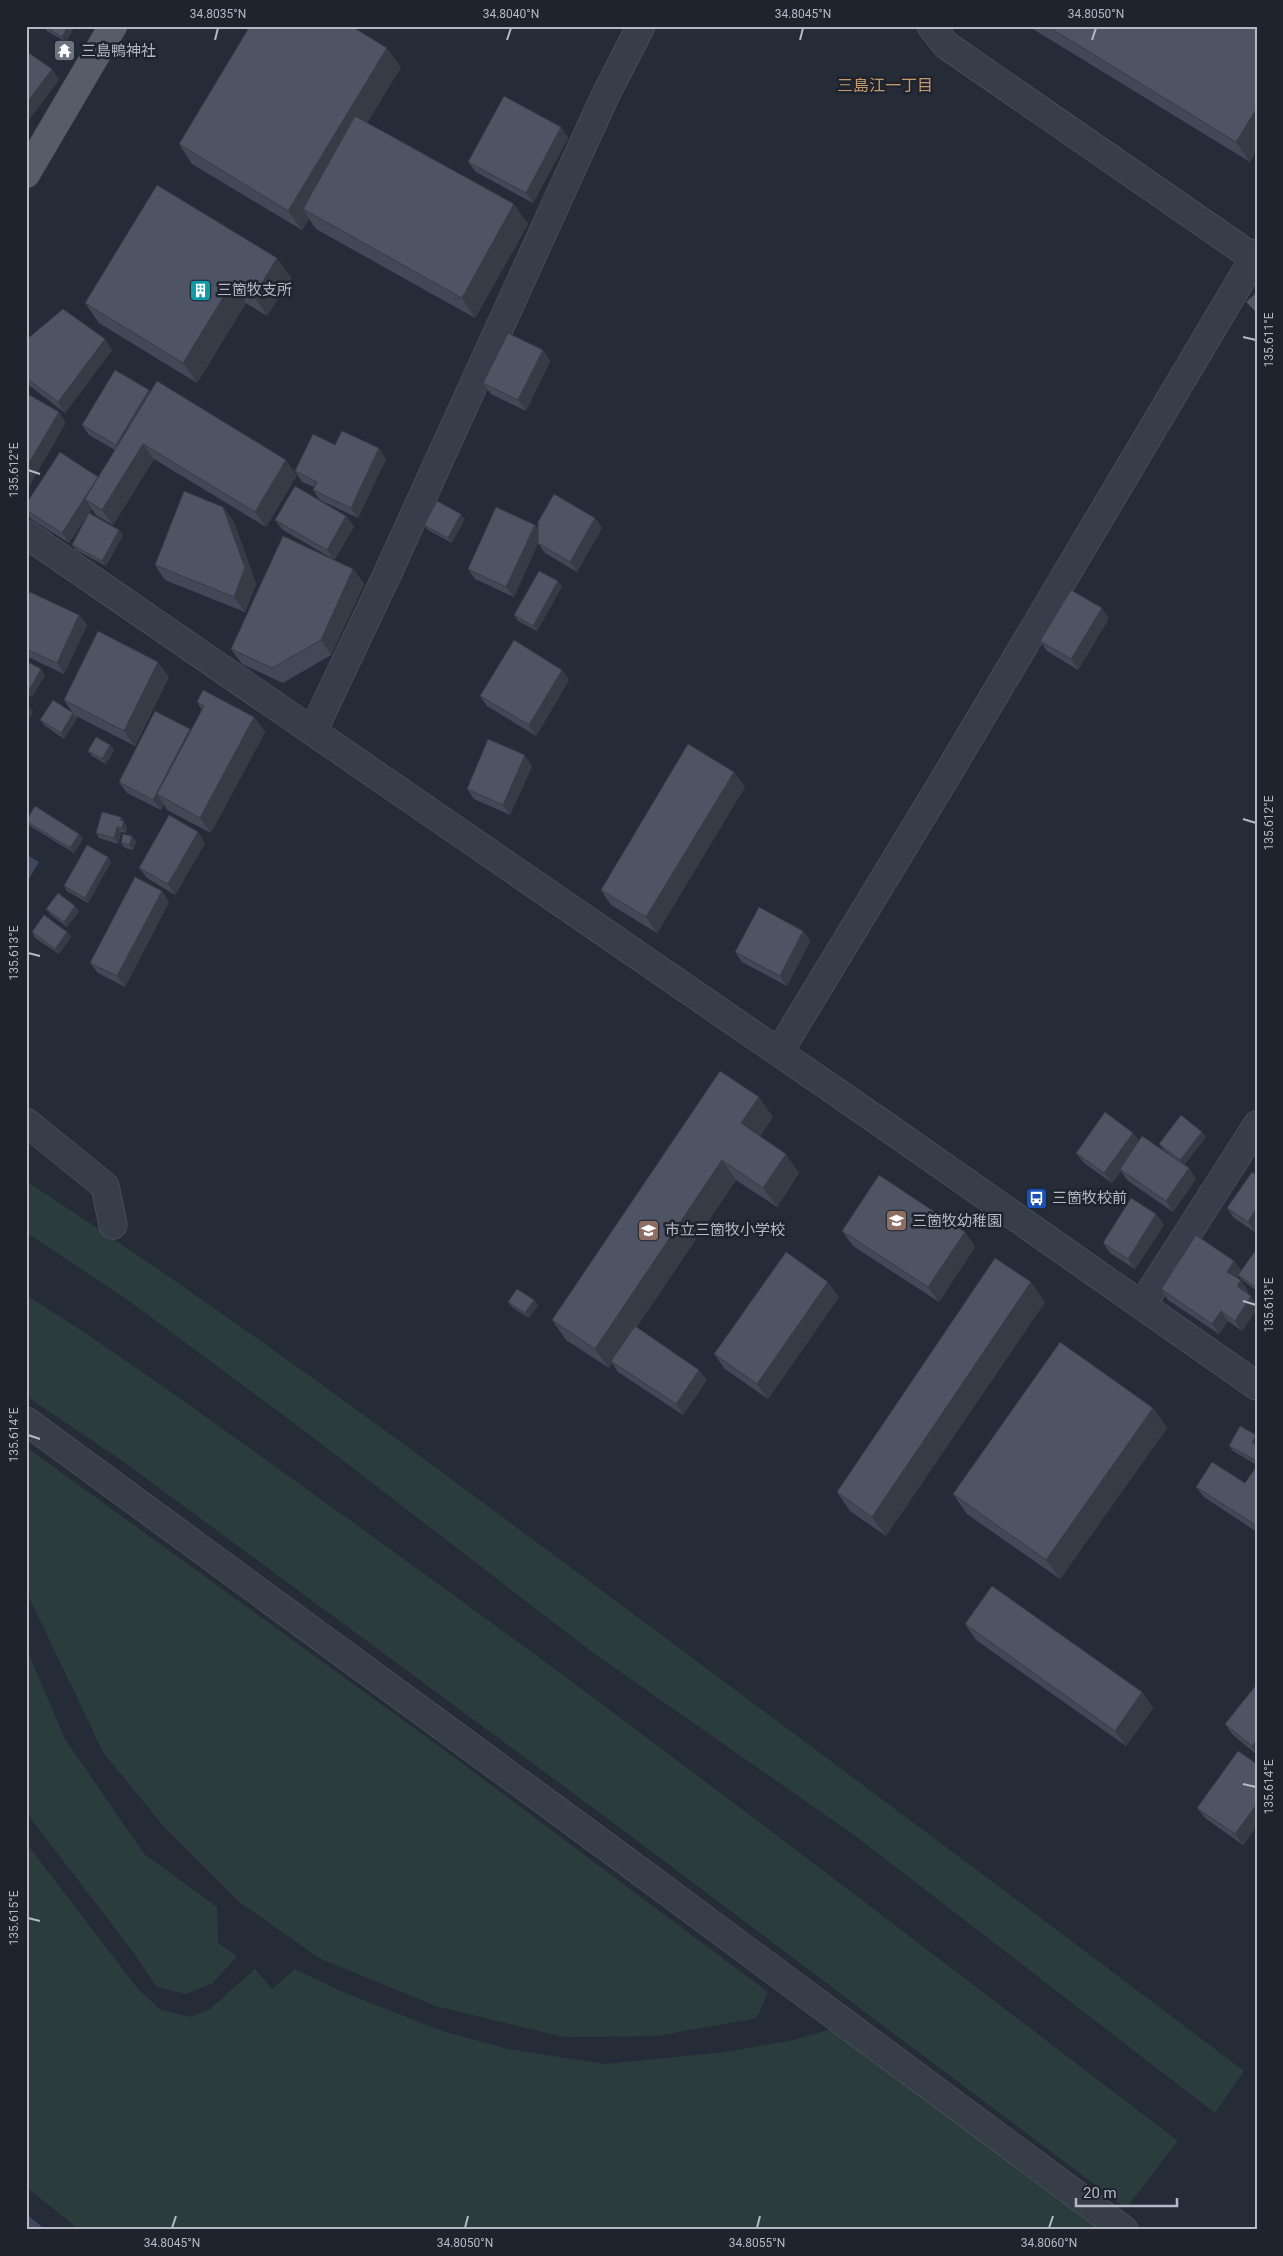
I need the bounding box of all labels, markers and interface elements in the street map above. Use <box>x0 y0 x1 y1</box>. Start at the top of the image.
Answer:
text: 34.8035°N <box>190 7 246 21</box>
text: 34.8040°N <box>483 7 539 21</box>
text: 34.8045°N <box>775 7 831 21</box>
text: 34.8050°N <box>1068 7 1124 21</box>
temple icon: 三島鴨神社 <box>53 39 77 63</box>
place label: 三島鴨神社 <box>81 42 156 60</box>
district label: 三島江一丁目 <box>837 76 933 95</box>
building icon: 三箇牧支所 <box>189 278 213 302</box>
place label: 三箇牧支所 <box>217 281 292 299</box>
text: 135.611°E <box>1262 312 1276 367</box>
text: 135.612°E <box>7 442 21 497</box>
text: 135.612°E <box>1262 795 1276 850</box>
text: 135.613°E <box>7 925 21 980</box>
bus stop icon: 三箇牧校前 <box>1024 1186 1048 1210</box>
place label: 三箇牧校前 <box>1052 1189 1127 1207</box>
school or university icon: 三箇牧幼稚園 <box>884 1209 908 1233</box>
place label: 三箇牧幼稚園 <box>912 1212 1002 1230</box>
school or university icon: 市立三箇牧小学校 <box>637 1218 661 1242</box>
place label: 市立三箇牧小学校 <box>665 1221 785 1239</box>
text: 135.613°E <box>1262 1277 1276 1332</box>
text: 135.614°E <box>7 1407 21 1462</box>
text: 135.614°E <box>1262 1759 1276 1814</box>
text: 135.615°E <box>7 1890 21 1945</box>
scale bar <box>1076 2176 1177 2208</box>
text: 20 m <box>1083 2184 1117 2202</box>
text: 34.8045°N <box>144 2236 200 2250</box>
text: 34.8050°N <box>437 2236 493 2250</box>
text: 34.8055°N <box>729 2236 785 2250</box>
text: 34.8060°N <box>1021 2236 1077 2250</box>

